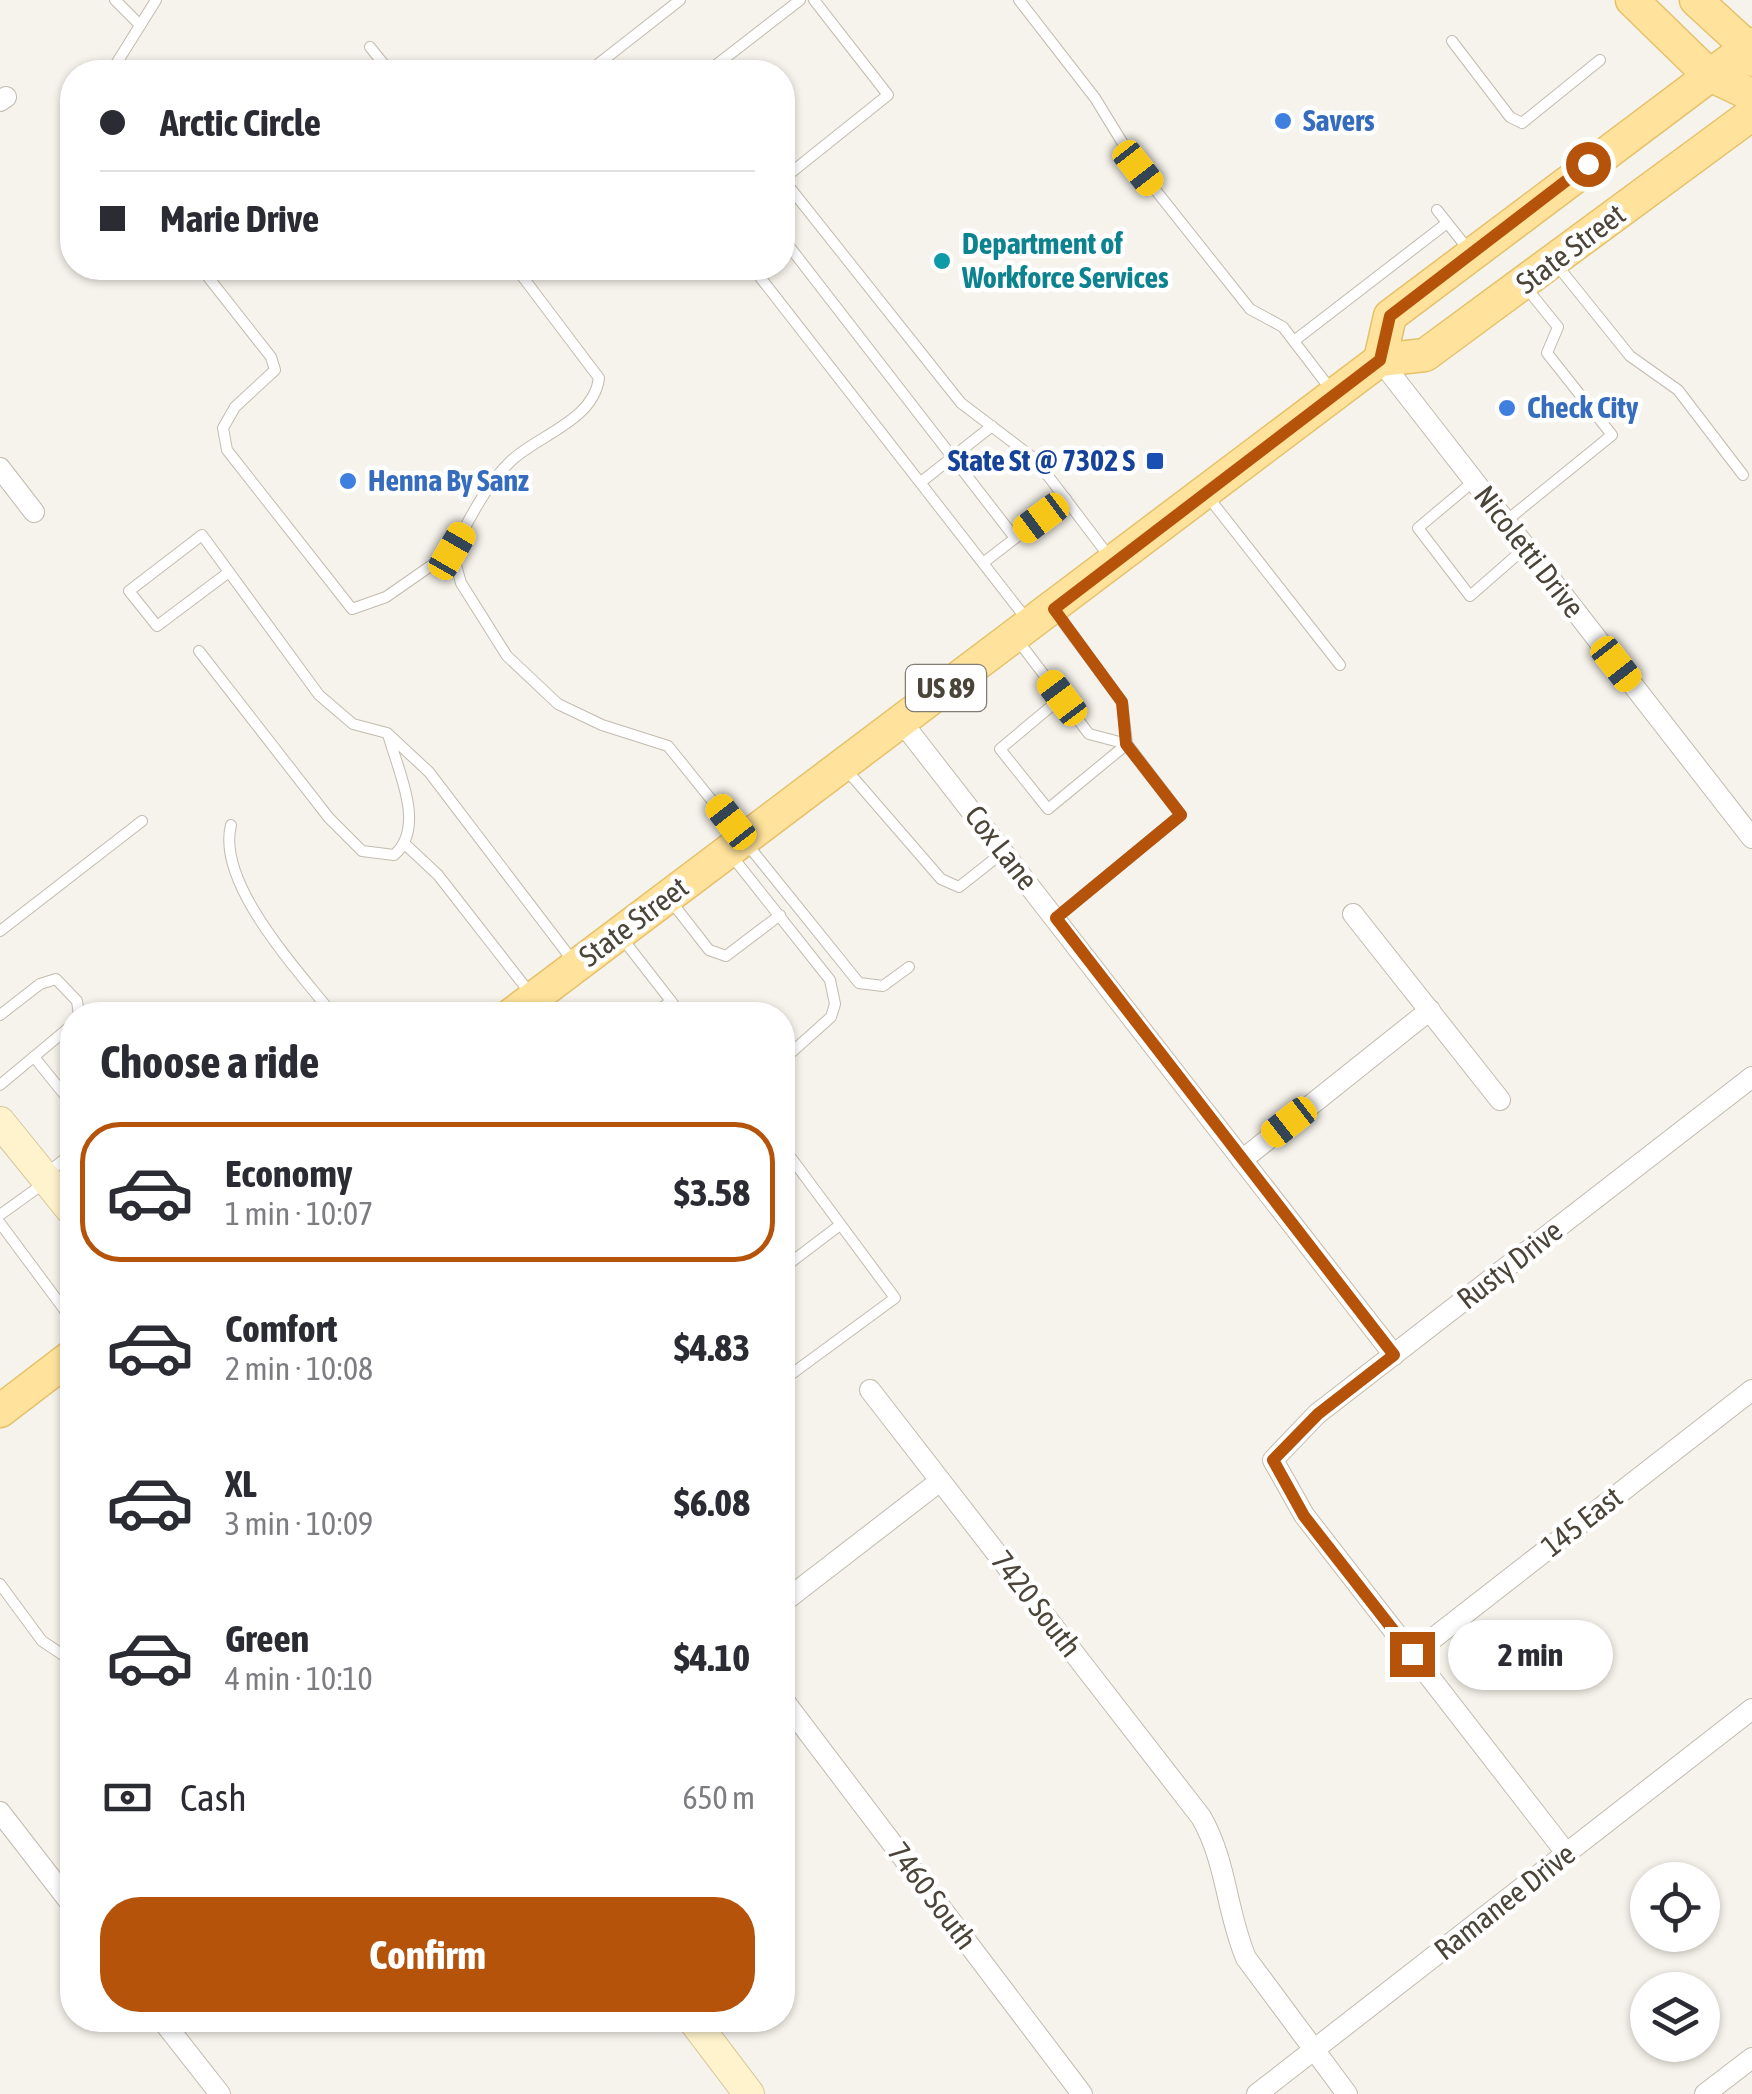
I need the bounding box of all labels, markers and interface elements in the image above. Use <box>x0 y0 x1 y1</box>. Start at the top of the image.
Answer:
text: Arctic Circle <box>160 101 321 144</box>
place label: Savers <box>1303 103 1375 137</box>
marker: Savers <box>1272 110 1294 132</box>
car <box>1108 135 1168 201</box>
route start <box>1566 142 1611 187</box>
street label: State Street <box>1509 196 1631 300</box>
text: Marie Drive <box>160 197 319 240</box>
place label: Department of Workforce Services <box>961 226 1169 294</box>
marker: Department of Workforce Services <box>931 250 953 272</box>
place label: Check City <box>1527 390 1639 424</box>
marker: Check City <box>1496 397 1518 419</box>
place label: State St @ 7302 S <box>948 443 1135 477</box>
marker: State St @ 7302 S <box>1144 450 1166 472</box>
place label: Henna By Sanz <box>368 463 529 497</box>
marker: Henna By Sanz <box>337 470 359 492</box>
street label: Nicoletti Drive <box>1468 479 1592 624</box>
car <box>1008 488 1074 548</box>
car <box>424 518 480 584</box>
car <box>1586 631 1646 697</box>
road number: US 89 <box>906 665 986 711</box>
car <box>1032 665 1092 731</box>
car <box>701 789 761 855</box>
street label: Cox Lane <box>958 799 1045 896</box>
street label: State Street <box>572 869 694 973</box>
text: Choose a ride <box>100 1036 319 1088</box>
car <box>1256 1092 1322 1152</box>
icon: car <box>105 1147 195 1237</box>
text: Economy <box>225 1152 352 1195</box>
text: $3.58 <box>674 1171 750 1214</box>
text: 1 min · 10:07 <box>225 1195 373 1232</box>
street label: Rusty Drive <box>1450 1213 1568 1316</box>
icon: car <box>105 1302 195 1392</box>
text: Comfort <box>225 1307 337 1350</box>
text: $4.83 <box>674 1326 750 1369</box>
text: 2 min · 10:08 <box>225 1350 373 1387</box>
icon: car <box>105 1457 195 1547</box>
text: XL <box>225 1462 257 1505</box>
street label: 145 East <box>1535 1479 1628 1563</box>
text: $6.08 <box>674 1481 750 1524</box>
text: 3 min · 10:09 <box>225 1505 373 1542</box>
street label: 7420 South <box>985 1544 1089 1663</box>
icon: car <box>105 1612 195 1702</box>
text: Green <box>225 1617 309 1660</box>
callout: 2 min <box>1447 1619 1612 1689</box>
route end <box>1390 1632 1435 1677</box>
text: $4.10 <box>674 1636 750 1679</box>
text: 2 min <box>1498 1636 1563 1673</box>
text: 4 min · 10:10 <box>225 1660 372 1697</box>
icon: cash <box>100 1770 155 1825</box>
text: Cash <box>180 1776 247 1819</box>
text: 650 m <box>682 1779 755 1816</box>
street label: 7460 South <box>882 1835 984 1956</box>
street label: Ramanee Drive <box>1428 1836 1581 1966</box>
map controls <box>1630 1862 1720 2062</box>
button: locate <box>1630 1862 1720 1952</box>
button: Confirm <box>100 1897 755 2012</box>
button: layers <box>1630 1972 1720 2062</box>

